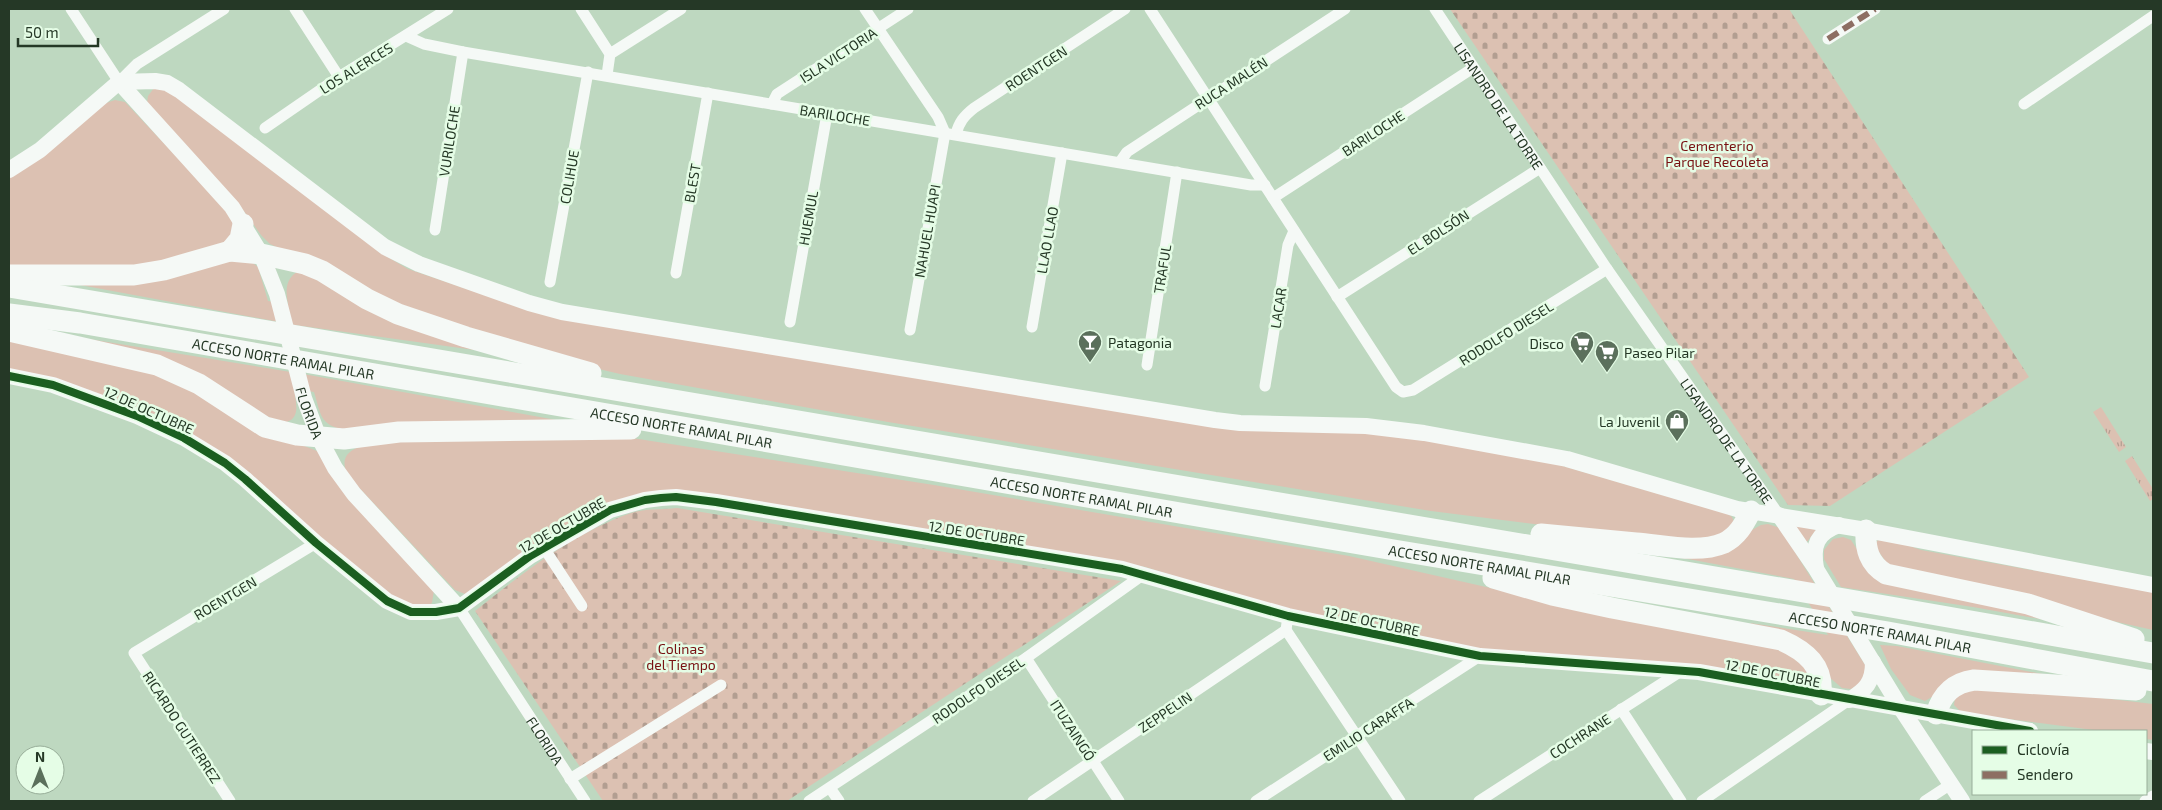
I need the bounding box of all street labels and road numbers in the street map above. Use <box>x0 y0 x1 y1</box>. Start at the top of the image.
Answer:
street label: ISLA VICTORIA <box>796 24 880 86</box>
street label: LOS ALERCES <box>316 39 396 97</box>
street label: LISANDRO DE LA TORRE <box>1451 39 1547 173</box>
street label: ROENTGEN <box>1002 42 1070 94</box>
street label: RUCA MALÉN <box>1191 53 1271 113</box>
street label: BARILOCHE <box>798 101 872 129</box>
street label: VURILOCHE <box>435 104 463 178</box>
street label: BARILOCHE <box>1339 106 1408 160</box>
street label: COLIHUE <box>556 149 582 205</box>
street label: BLEST <box>680 162 704 204</box>
street label: NAHUEL HUAPI <box>910 183 944 279</box>
street label: HUEMUL <box>795 189 821 247</box>
street label: LLAO LLAO <box>1033 205 1061 275</box>
street label: EL BOLSÓN <box>1404 206 1472 258</box>
street label: TRAFUL <box>1150 243 1174 295</box>
street label: LACAR <box>1266 286 1290 330</box>
street label: RODOLFO DIESEL <box>1456 297 1556 369</box>
street label: ACCESO NORTE RAMAL PILAR <box>191 334 376 382</box>
street label: LISANDRO DE LA TORRE <box>1677 375 1777 507</box>
street label: 12 DE OCTUBRE <box>101 383 197 438</box>
street label: FLORIDA <box>293 385 327 441</box>
street label: ACCESO NORTE RAMAL PILAR <box>589 403 774 451</box>
street label: ACCESO NORTE RAMAL PILAR <box>989 472 1174 520</box>
street label: 12 DE OCTUBRE <box>516 493 608 557</box>
street label: 12 DE OCTUBRE <box>928 517 1026 549</box>
street label: ACCESO NORTE RAMAL PILAR <box>1387 541 1572 588</box>
street label: ROENTGEN <box>191 573 259 623</box>
street label: 12 DE OCTUBRE <box>1323 603 1421 639</box>
street label: ACCESO NORTE RAMAL PILAR <box>1788 607 1973 656</box>
street label: RODOLFO DIESEL <box>929 653 1027 727</box>
street label: 12 DE OCTUBRE <box>1724 655 1822 691</box>
street label: RICARDO GUTIERREZ <box>139 668 225 786</box>
street label: ZEPPELIN <box>1135 688 1195 736</box>
street label: EMILIO CARAFFA <box>1320 693 1417 765</box>
street label: ITUZAINGÓ <box>1047 696 1099 764</box>
street label: COCHRANE <box>1546 710 1614 762</box>
street label: FLORIDA <box>523 713 567 768</box>

